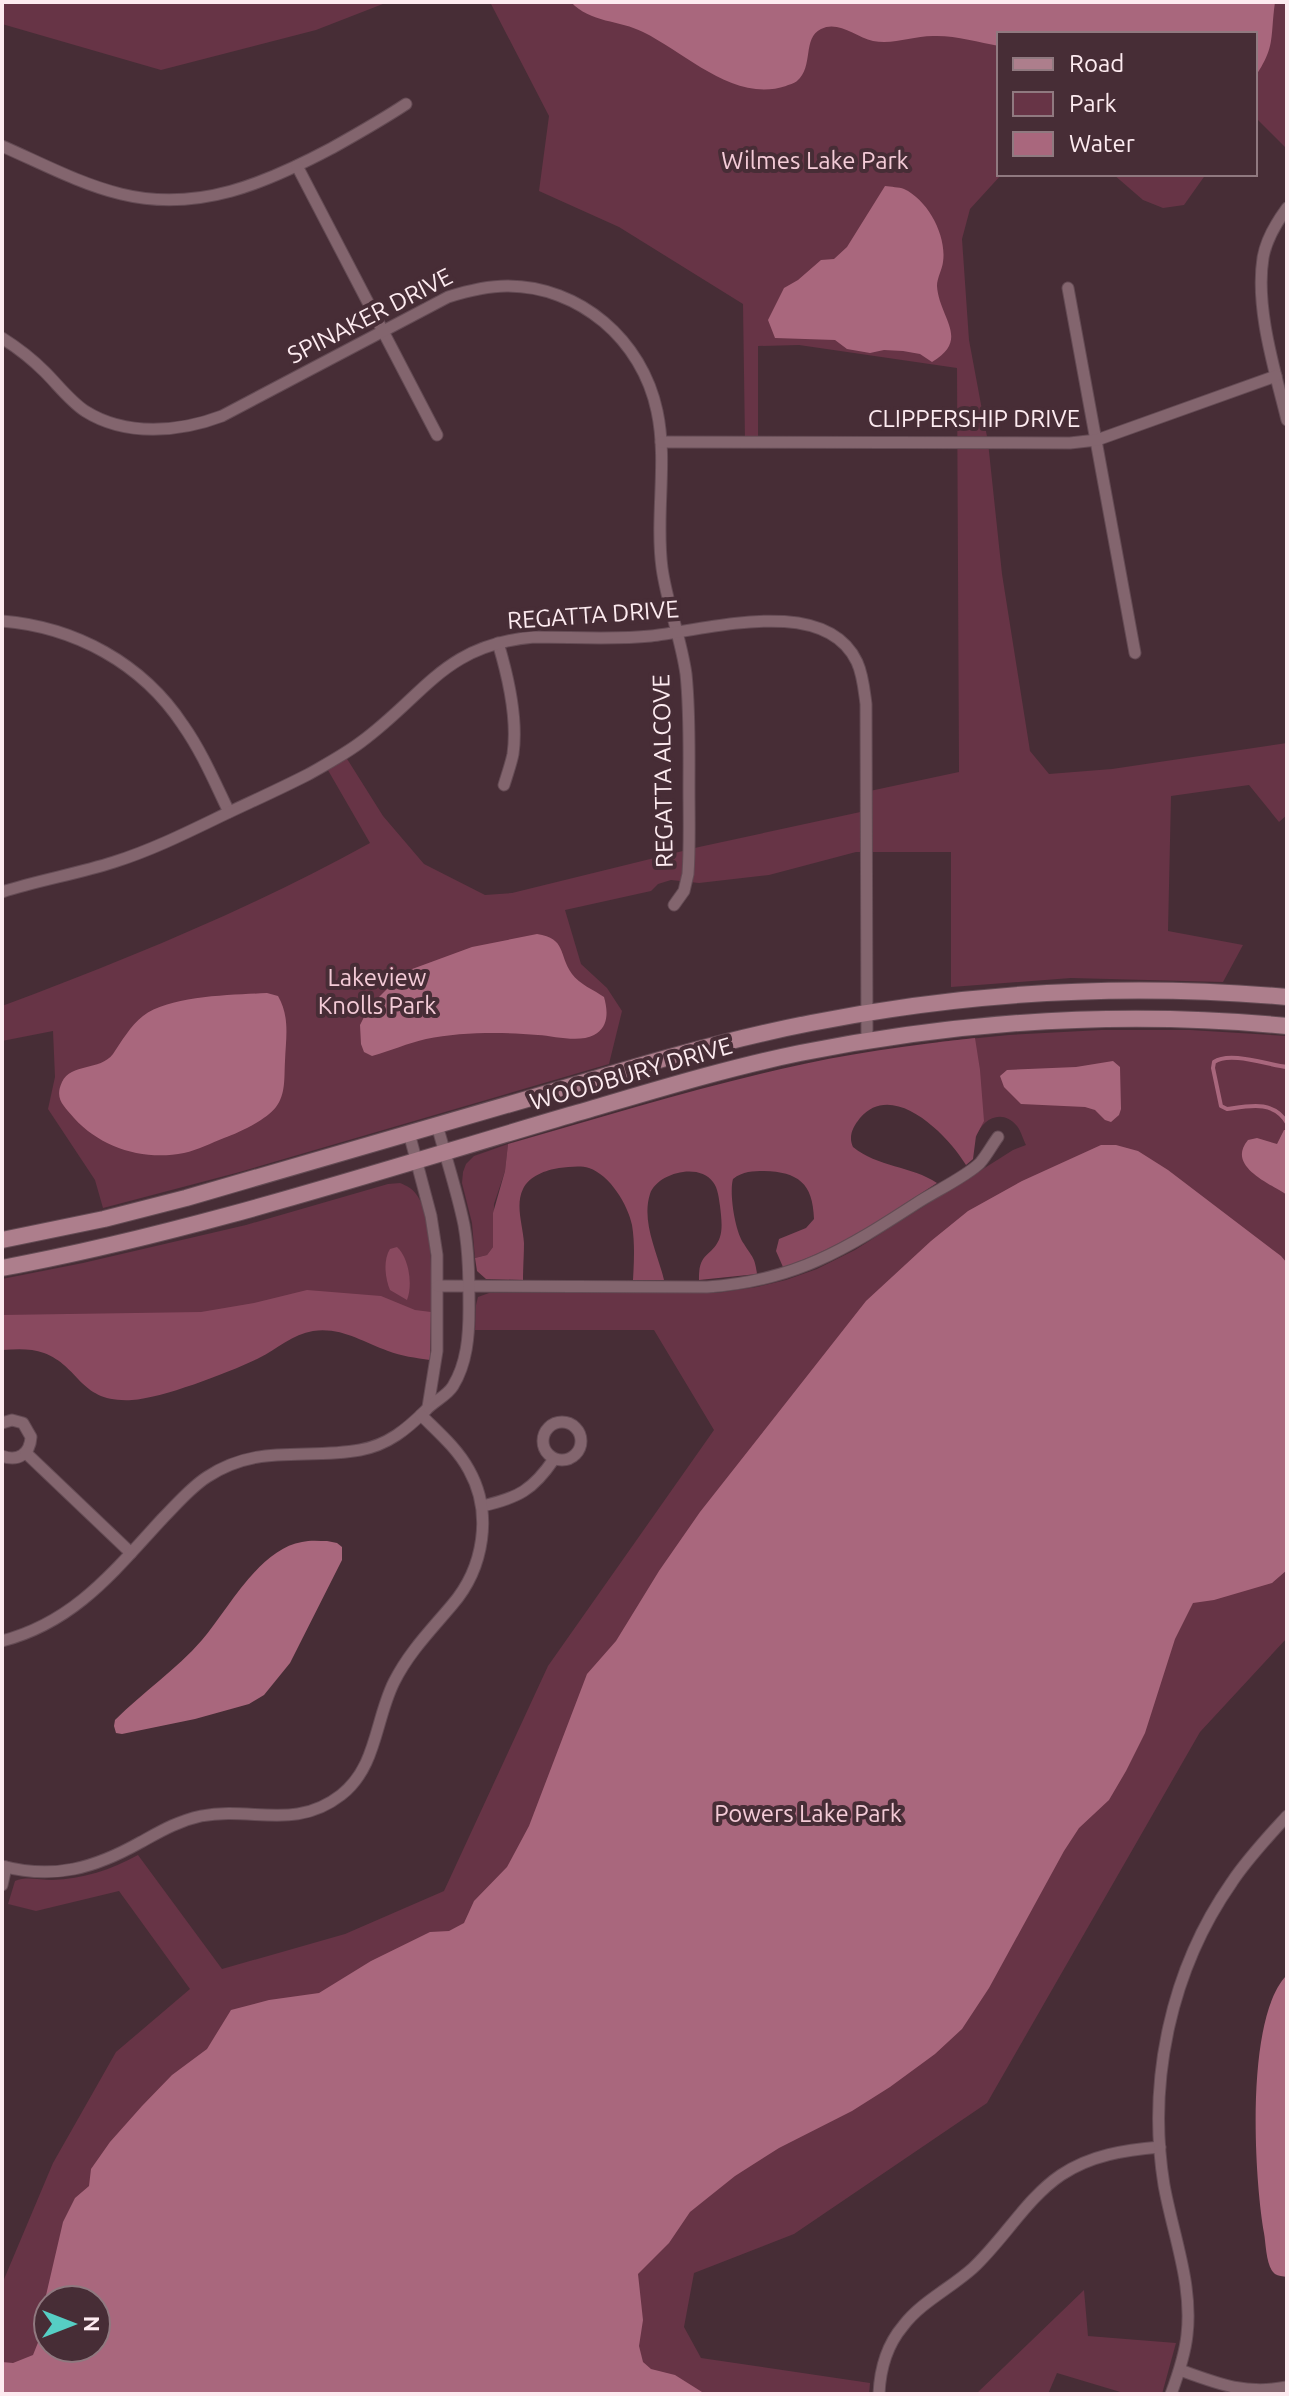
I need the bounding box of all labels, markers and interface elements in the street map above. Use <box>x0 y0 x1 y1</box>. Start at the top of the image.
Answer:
legend <box>997 32 1257 176</box>
text: Road <box>1069 50 1124 77</box>
text: Park <box>1069 90 1117 117</box>
text: Water <box>1069 130 1135 157</box>
park label: Wilmes Lake Park <box>721 147 909 174</box>
street label: SPINAKER DRIVE <box>283 262 457 369</box>
street label: CLIPPERSHIP DRIVE <box>868 405 1080 432</box>
street label: REGATTA DRIVE <box>506 595 680 634</box>
street label: REGATTA ALCOVE <box>647 674 678 868</box>
park label: Lakeview Knolls Park <box>318 964 436 1019</box>
street label: WOODBURY DRIVE <box>527 1032 735 1115</box>
park label: Powers Lake Park <box>714 1800 902 1827</box>
north arrow <box>32 2284 112 2364</box>
text: N <box>80 2316 105 2332</box>

